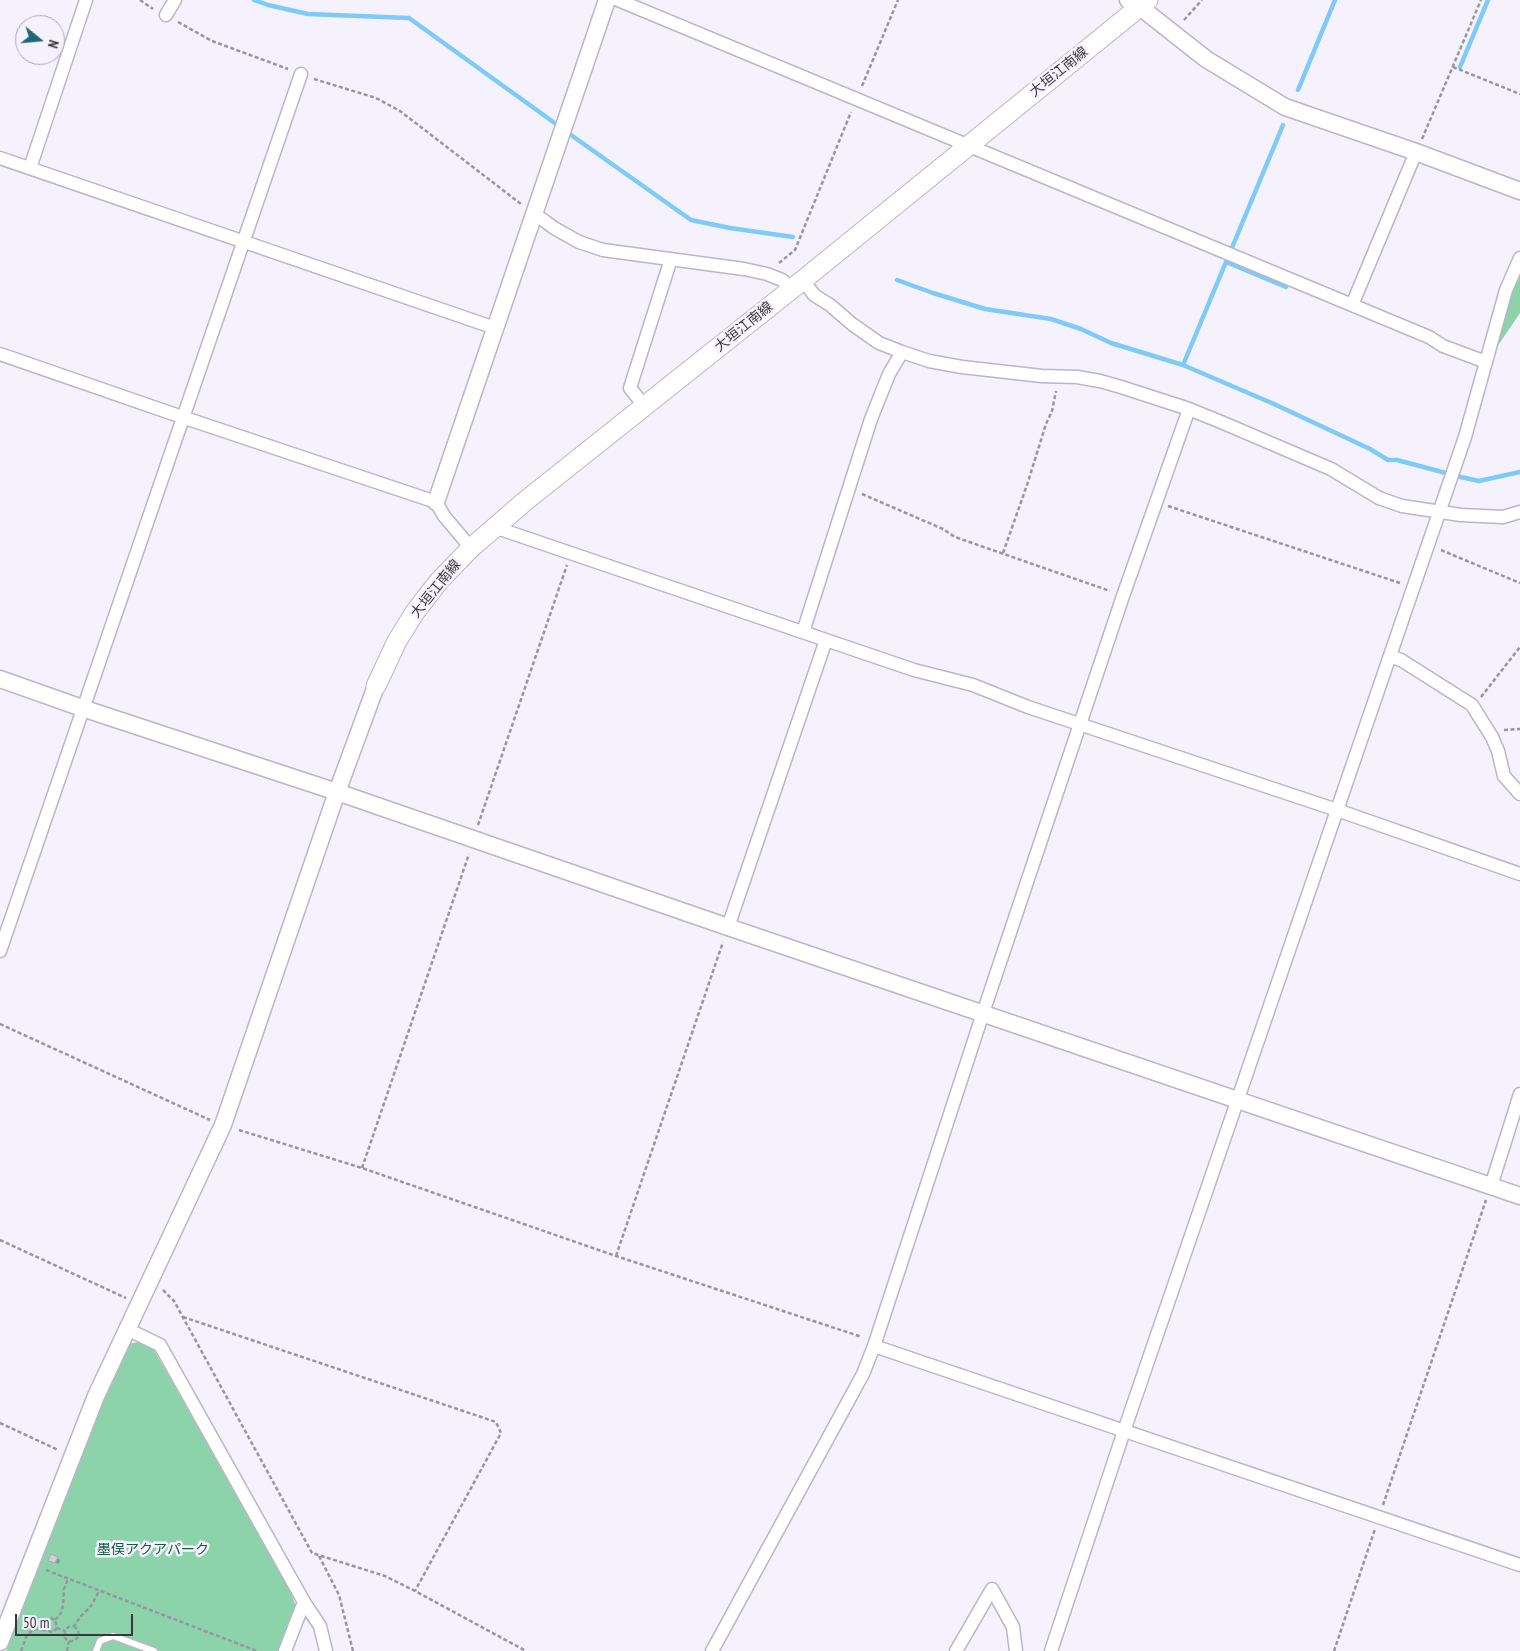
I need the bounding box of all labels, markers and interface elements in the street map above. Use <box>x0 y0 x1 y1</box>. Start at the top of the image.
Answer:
north arrow <box>15 15 65 65</box>
text: N <box>44 38 63 50</box>
street label: 大垣江南線 <box>1027 43 1091 101</box>
street label: 大垣江南線 <box>712 298 776 356</box>
street label: 大垣江南線 <box>407 557 465 621</box>
park label: 墨俣アクアパーク <box>97 1542 209 1558</box>
scale bar <box>18 1604 135 1636</box>
text: 50 m <box>23 1613 49 1632</box>

